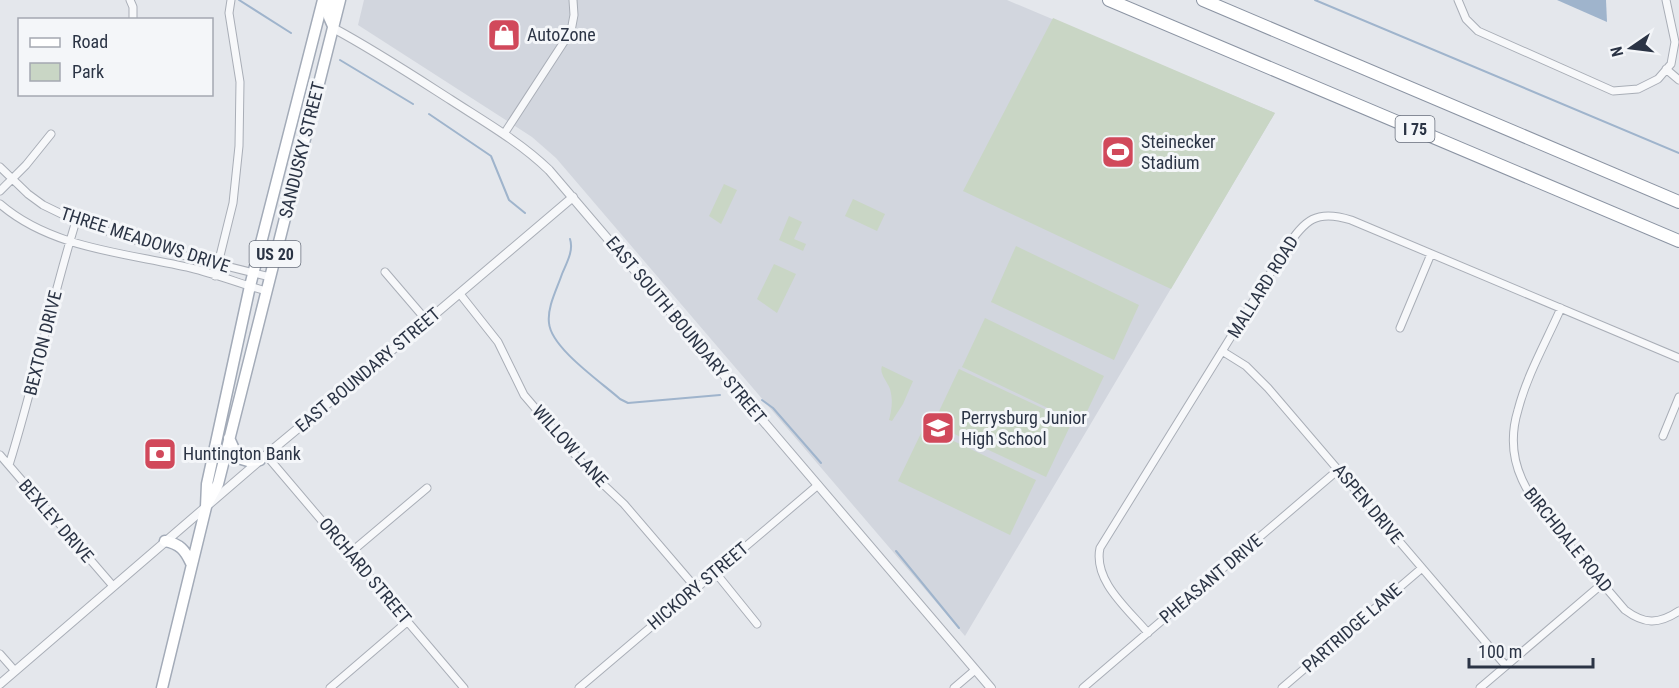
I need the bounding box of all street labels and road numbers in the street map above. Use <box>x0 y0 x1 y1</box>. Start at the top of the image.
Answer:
street label: SANDUSKY STREET <box>274 80 329 220</box>
road number: I 75 <box>1396 116 1434 142</box>
street label: THREE MEADOWS DRIVE <box>58 202 232 277</box>
street label: EAST SOUTH BOUNDARY STREET <box>602 232 771 427</box>
street label: MALLARD ROAD <box>1223 232 1302 342</box>
road number: US 20 <box>250 241 300 267</box>
street label: BEXTON DRIVE <box>19 288 66 397</box>
street label: EAST BOUNDARY STREET <box>291 303 444 436</box>
street label: WILLOW LANE <box>528 401 613 491</box>
street label: ASPEN DRIVE <box>1329 460 1408 548</box>
street label: BEXLEY DRIVE <box>15 475 98 567</box>
street label: BIRCHDALE ROAD <box>1520 483 1617 596</box>
street label: ORCHARD STREET <box>315 513 416 628</box>
street label: PHEASANT DRIVE <box>1155 530 1266 628</box>
street label: HICKORY STREET <box>643 538 752 634</box>
street label: PARTRIDGE LANE <box>1298 579 1406 676</box>

